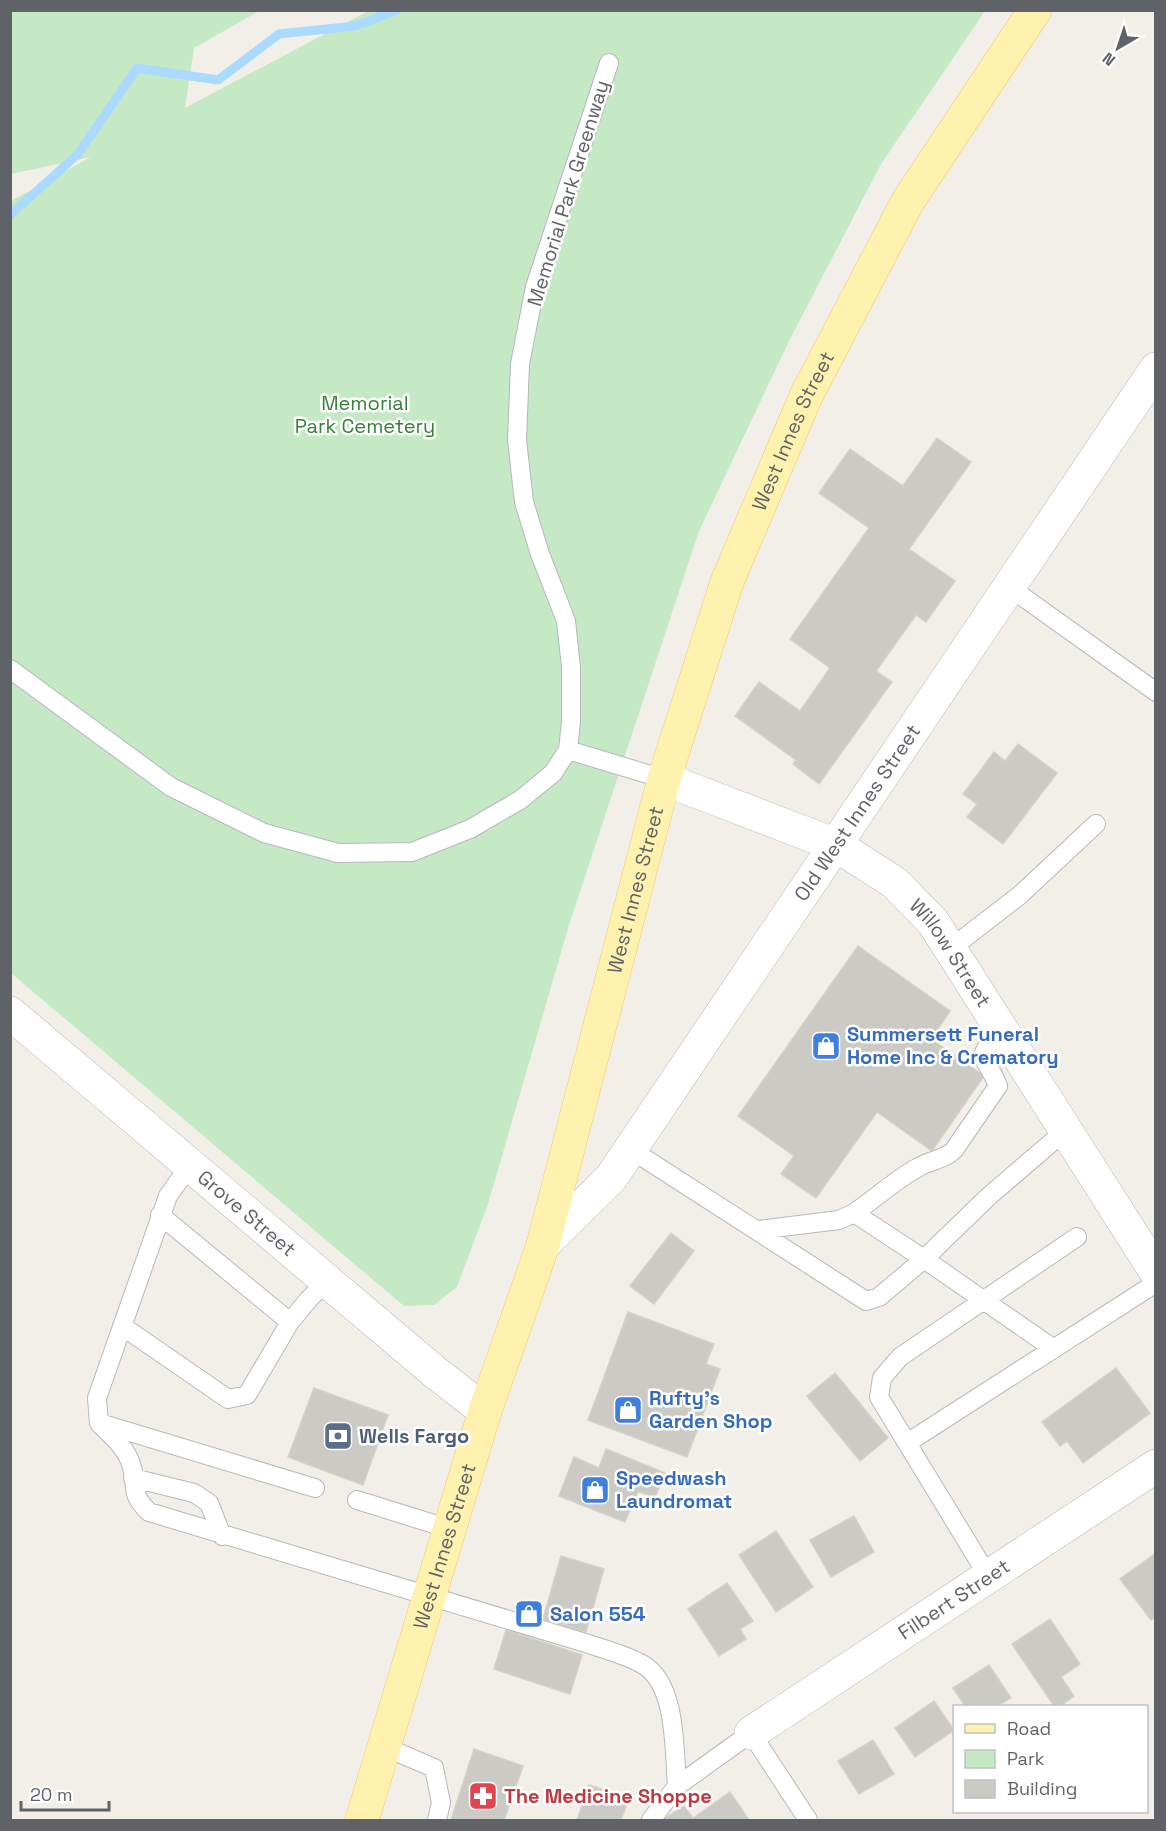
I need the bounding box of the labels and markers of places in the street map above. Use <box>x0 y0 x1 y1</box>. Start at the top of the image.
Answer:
place label: Summersett Funeral Home Inc & Crematory <box>847 1021 1059 1070</box>
shop icon: Summersett Funeral Home Inc & Crematory <box>810 1030 842 1062</box>
place label: Rufty's Garden Shop <box>649 1385 773 1434</box>
shop icon: Rufty's Garden Shop <box>612 1394 644 1426</box>
bank icon: Wells Fargo <box>322 1420 354 1452</box>
place label: Wells Fargo <box>359 1423 469 1449</box>
place label: Speedwash Laundromat <box>616 1465 732 1514</box>
shop icon: Speedwash Laundromat <box>579 1474 611 1506</box>
shop icon: Salon 554 <box>513 1598 545 1630</box>
place label: Salon 554 <box>550 1601 646 1627</box>
pharmacy icon: The Medicine Shoppe <box>467 1780 499 1812</box>
place label: The Medicine Shoppe <box>504 1783 712 1809</box>

